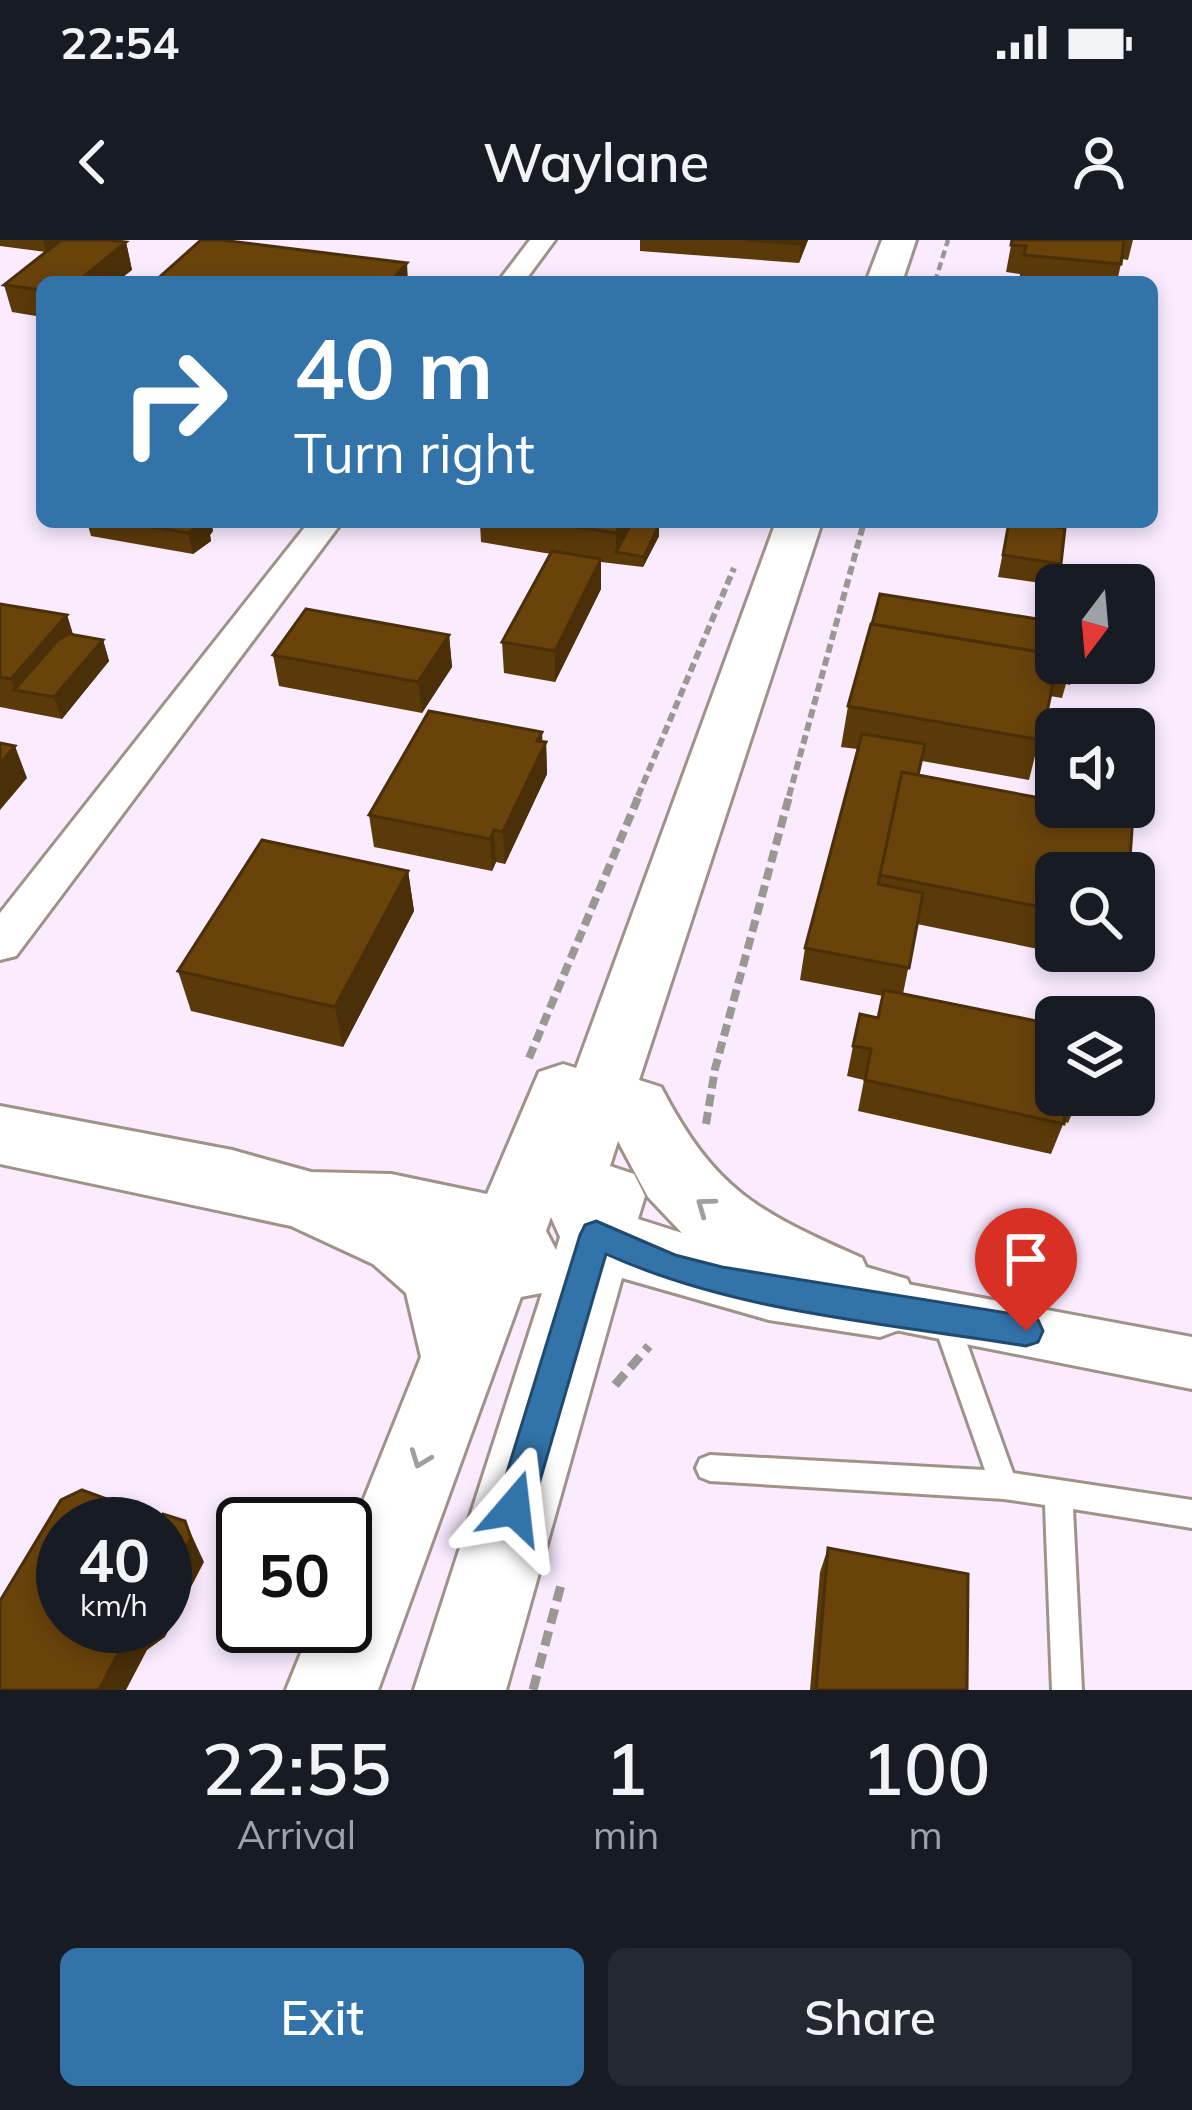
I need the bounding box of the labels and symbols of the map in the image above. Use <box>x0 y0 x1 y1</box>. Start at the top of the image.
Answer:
north arrow <box>1035 564 1155 684</box>
one-way arrow <box>697 1199 718 1221</box>
pin <box>975 1208 1077 1331</box>
position arrow <box>451 1445 577 1571</box>
one-way arrow <box>410 1448 435 1469</box>
speed limit sign: 50 <box>216 1497 372 1653</box>

